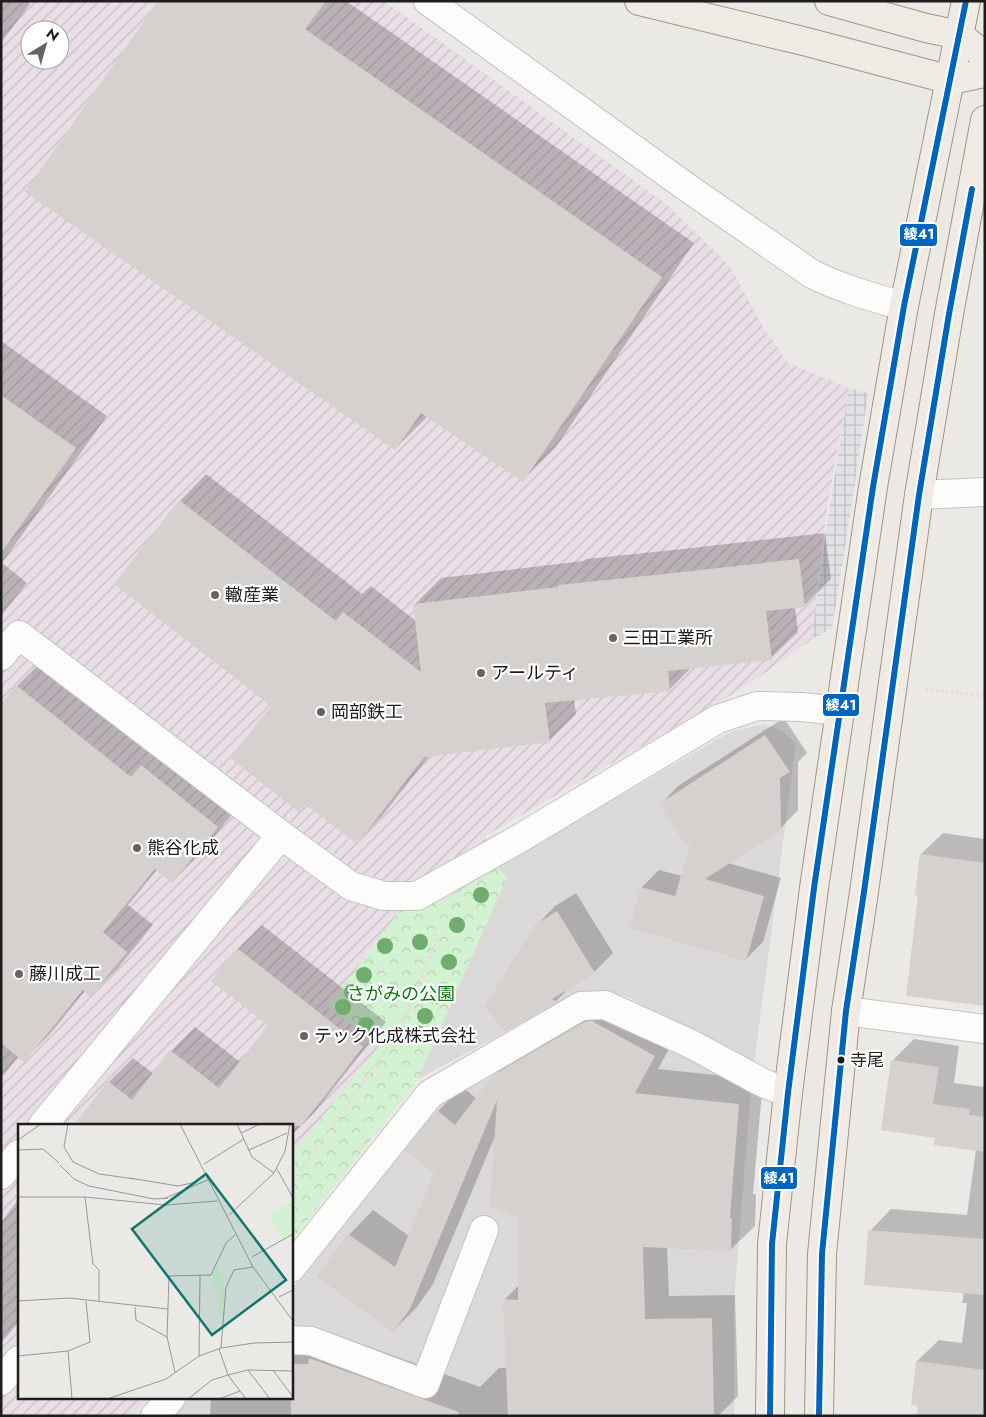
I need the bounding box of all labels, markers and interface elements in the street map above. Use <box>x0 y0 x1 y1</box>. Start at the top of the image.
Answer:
north arrow <box>20 20 70 70</box>
text: N <box>42 23 63 46</box>
line badge: 綾41 <box>899 223 938 247</box>
text: 綾41 <box>904 224 934 244</box>
place label: 轍産業 <box>225 582 279 608</box>
marker: 轍産業 <box>209 589 221 601</box>
place label: 三田工業所 <box>623 625 713 651</box>
marker: 三田工業所 <box>607 632 619 644</box>
place label: アールティ <box>491 660 579 686</box>
marker: アールティ <box>475 667 487 679</box>
line badge: 綾41 <box>822 693 860 717</box>
text: 綾41 <box>826 695 856 715</box>
place label: 岡部鉄工 <box>331 699 403 725</box>
marker: 岡部鉄工 <box>315 706 327 718</box>
place label: 熊谷化成 <box>147 835 219 861</box>
marker: 熊谷化成 <box>131 842 143 854</box>
place label: 藤川成工 <box>29 961 101 987</box>
marker: 藤川成工 <box>13 968 25 980</box>
park label: さがみの公園 <box>347 981 455 1007</box>
place label: テック化成株式会社 <box>314 1023 476 1049</box>
marker: テック化成株式会社 <box>298 1030 310 1042</box>
place label: 寺尾 <box>850 1048 884 1072</box>
marker: 寺尾 <box>836 1055 846 1065</box>
inset map <box>18 1124 292 1400</box>
line badge: 綾41 <box>760 1166 798 1190</box>
text: 綾41 <box>764 1168 794 1188</box>

